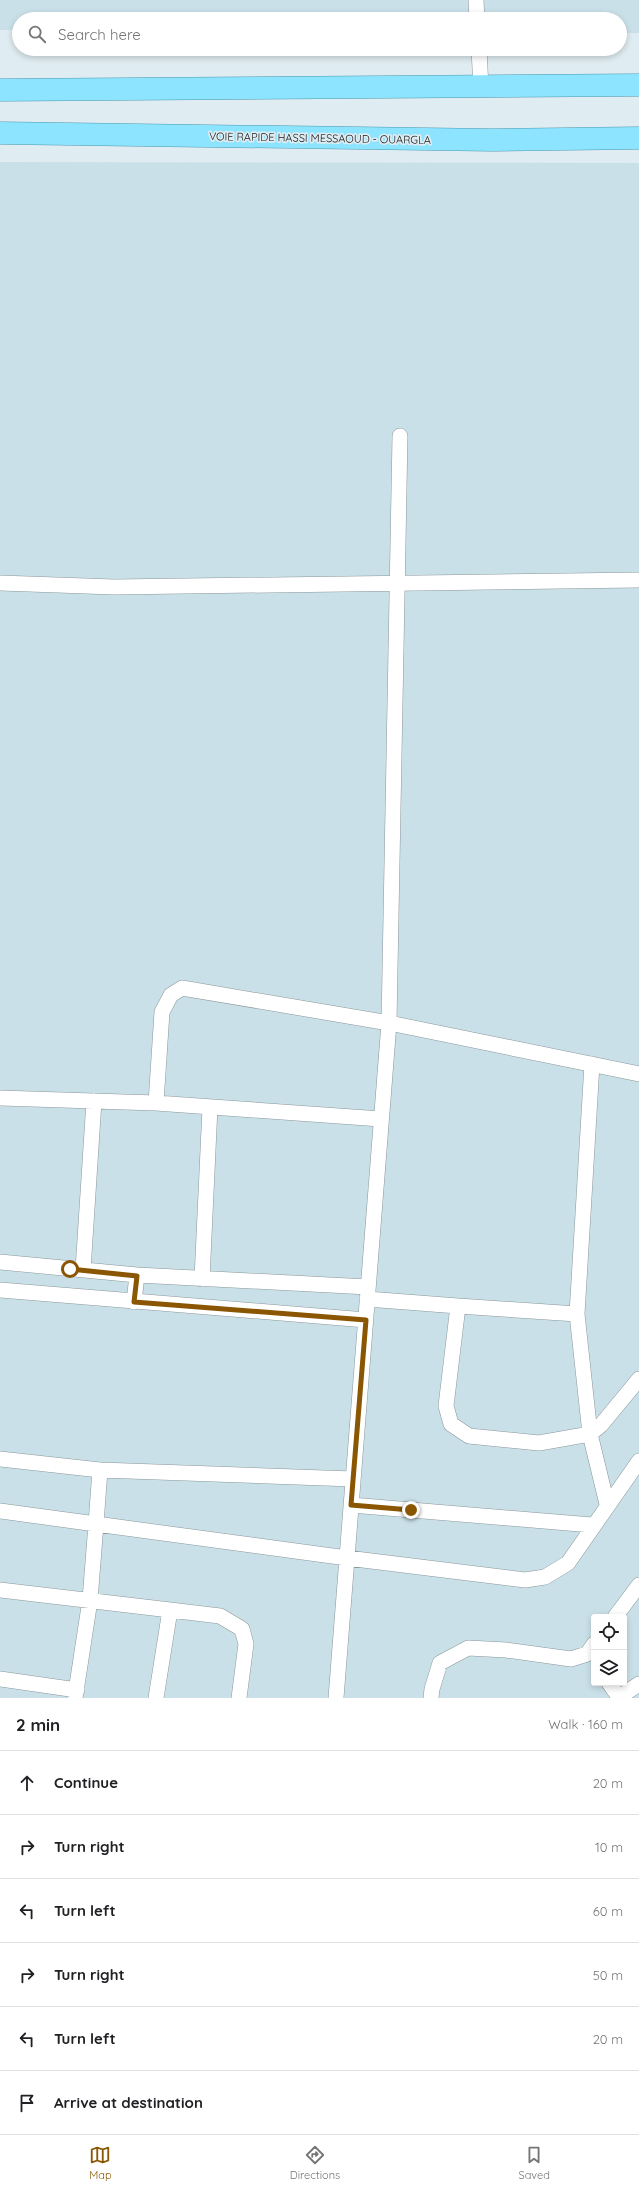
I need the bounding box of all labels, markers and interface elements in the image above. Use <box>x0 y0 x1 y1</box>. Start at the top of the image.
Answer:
search box <box>12 12 627 56</box>
icon: search <box>26 23 48 45</box>
text: Search here <box>58 25 141 44</box>
street label: VOIE RAPIDE HASSI MESSAOUD - OUARGLA <box>209 129 431 147</box>
route start <box>61 1260 79 1278</box>
route end <box>402 1501 420 1519</box>
map controls <box>591 1614 627 1686</box>
button: locate <box>591 1614 627 1650</box>
button: layers <box>591 1650 627 1686</box>
text: 2 min <box>16 1714 60 1735</box>
text: Walk · 160 m <box>548 1716 623 1732</box>
icon: ahead <box>16 1772 38 1794</box>
text: Continue <box>54 1773 118 1792</box>
text: 20 m <box>593 1775 623 1791</box>
icon: right <box>16 1836 38 1858</box>
text: Turn right <box>54 1837 125 1856</box>
text: 10 m <box>595 1839 623 1855</box>
icon: left <box>16 1900 38 1922</box>
text: Turn left <box>54 1901 116 1920</box>
text: 60 m <box>593 1903 623 1919</box>
icon: right <box>16 1964 38 1986</box>
text: Turn right <box>54 1965 125 1984</box>
text: 50 m <box>593 1967 623 1983</box>
icon: left <box>16 2028 38 2050</box>
text: Turn left <box>54 2029 116 2048</box>
text: 20 m <box>593 2031 623 2047</box>
icon: arrive <box>16 2092 38 2114</box>
text: Arrive at destination <box>54 2093 203 2112</box>
tab: Map <box>89 2144 112 2182</box>
tab: Directions <box>290 2144 340 2182</box>
tab: Saved <box>518 2144 550 2182</box>

